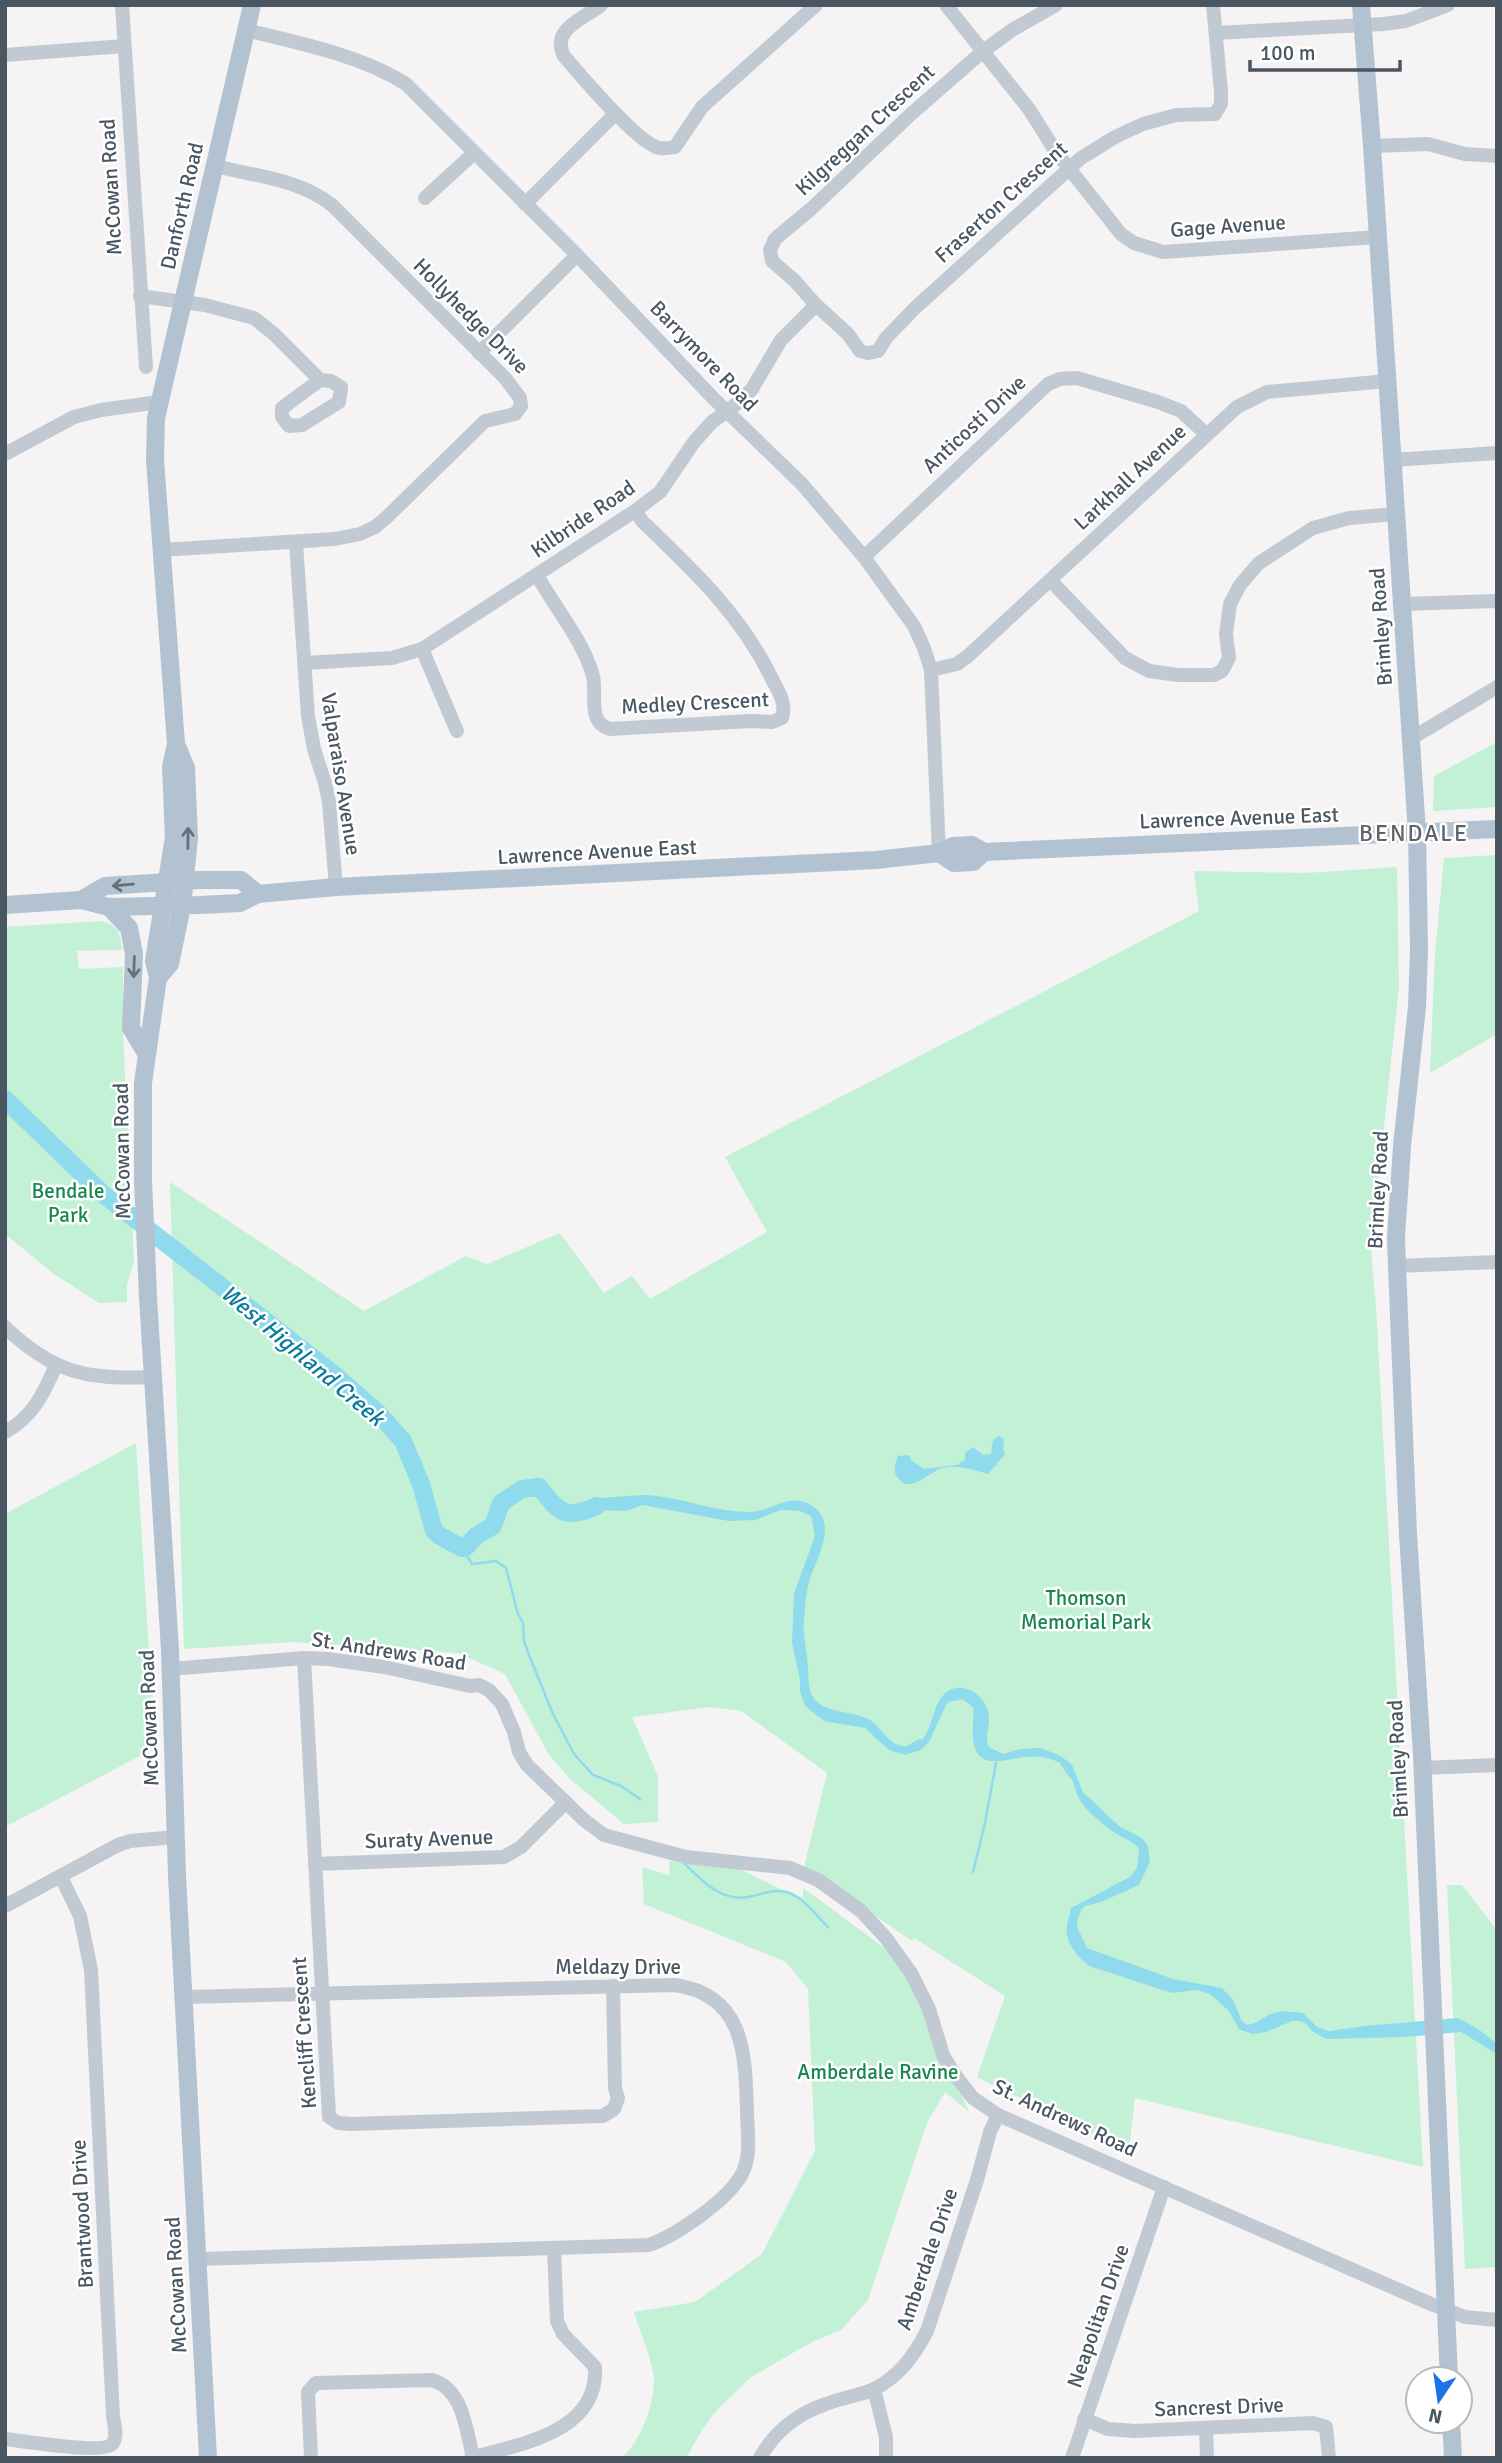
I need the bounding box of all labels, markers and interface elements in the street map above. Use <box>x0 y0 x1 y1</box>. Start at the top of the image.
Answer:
scale bar <box>1250 28 1400 72</box>
text: 100 m <box>1260 40 1315 66</box>
street label: Kilgreggan Crescent <box>790 59 940 201</box>
street label: McCowan Road <box>94 118 128 256</box>
street label: Fraserton Crescent <box>929 136 1073 268</box>
street label: Danforth Road <box>155 140 209 272</box>
street label: Gage Avenue <box>1169 209 1287 243</box>
street label: Hollyhedge Drive <box>408 253 534 379</box>
street label: Barrymore Road <box>645 295 763 417</box>
street label: Anticosti Drive <box>917 369 1031 479</box>
street label: Larkhall Avenue <box>1068 418 1192 536</box>
street label: Kilbride Road <box>526 475 640 563</box>
street label: Brimley Road <box>1364 567 1398 687</box>
street label: Medley Crescent <box>620 686 770 720</box>
street label: Valparaiso Avenue <box>315 691 367 857</box>
street label: Lawrence Avenue East <box>1139 802 1339 834</box>
district label: BENDALE <box>1359 819 1469 848</box>
one-way arrow <box>181 827 195 850</box>
street label: Lawrence Avenue East <box>497 834 697 870</box>
one-way arrow <box>112 879 135 892</box>
one-way arrow <box>127 955 140 978</box>
street label: McCowan Road <box>108 1082 136 1220</box>
street label: Brimley Road <box>1362 1130 1394 1250</box>
park label: Bendale Park <box>32 1178 104 1228</box>
water label: West Highland Creek <box>215 1279 392 1434</box>
park label: Thomson Memorial Park <box>1021 1585 1152 1635</box>
street label: St. Andrews Road <box>310 1626 468 1676</box>
street label: McCowan Road <box>134 1649 164 1787</box>
street label: Brimley Road <box>1382 1699 1414 1819</box>
street label: Suraty Avenue <box>364 1824 494 1854</box>
street label: Meldazy Drive <box>555 1954 681 1980</box>
street label: Kencliff Crescent <box>286 1956 322 2110</box>
park label: Amberdale Ravine <box>797 2059 959 2085</box>
street label: St. Andrews Road <box>989 2073 1141 2163</box>
street label: Brantwood Drive <box>65 2139 99 2289</box>
street label: Amberdale Drive <box>891 2185 963 2333</box>
street label: McCowan Road <box>159 2216 193 2354</box>
street label: Neapolitan Drive <box>1061 2241 1135 2391</box>
north arrow <box>1404 2365 1474 2435</box>
street label: Sancrest Drive <box>1154 2392 1284 2422</box>
text: N <box>1426 2402 1445 2429</box>

